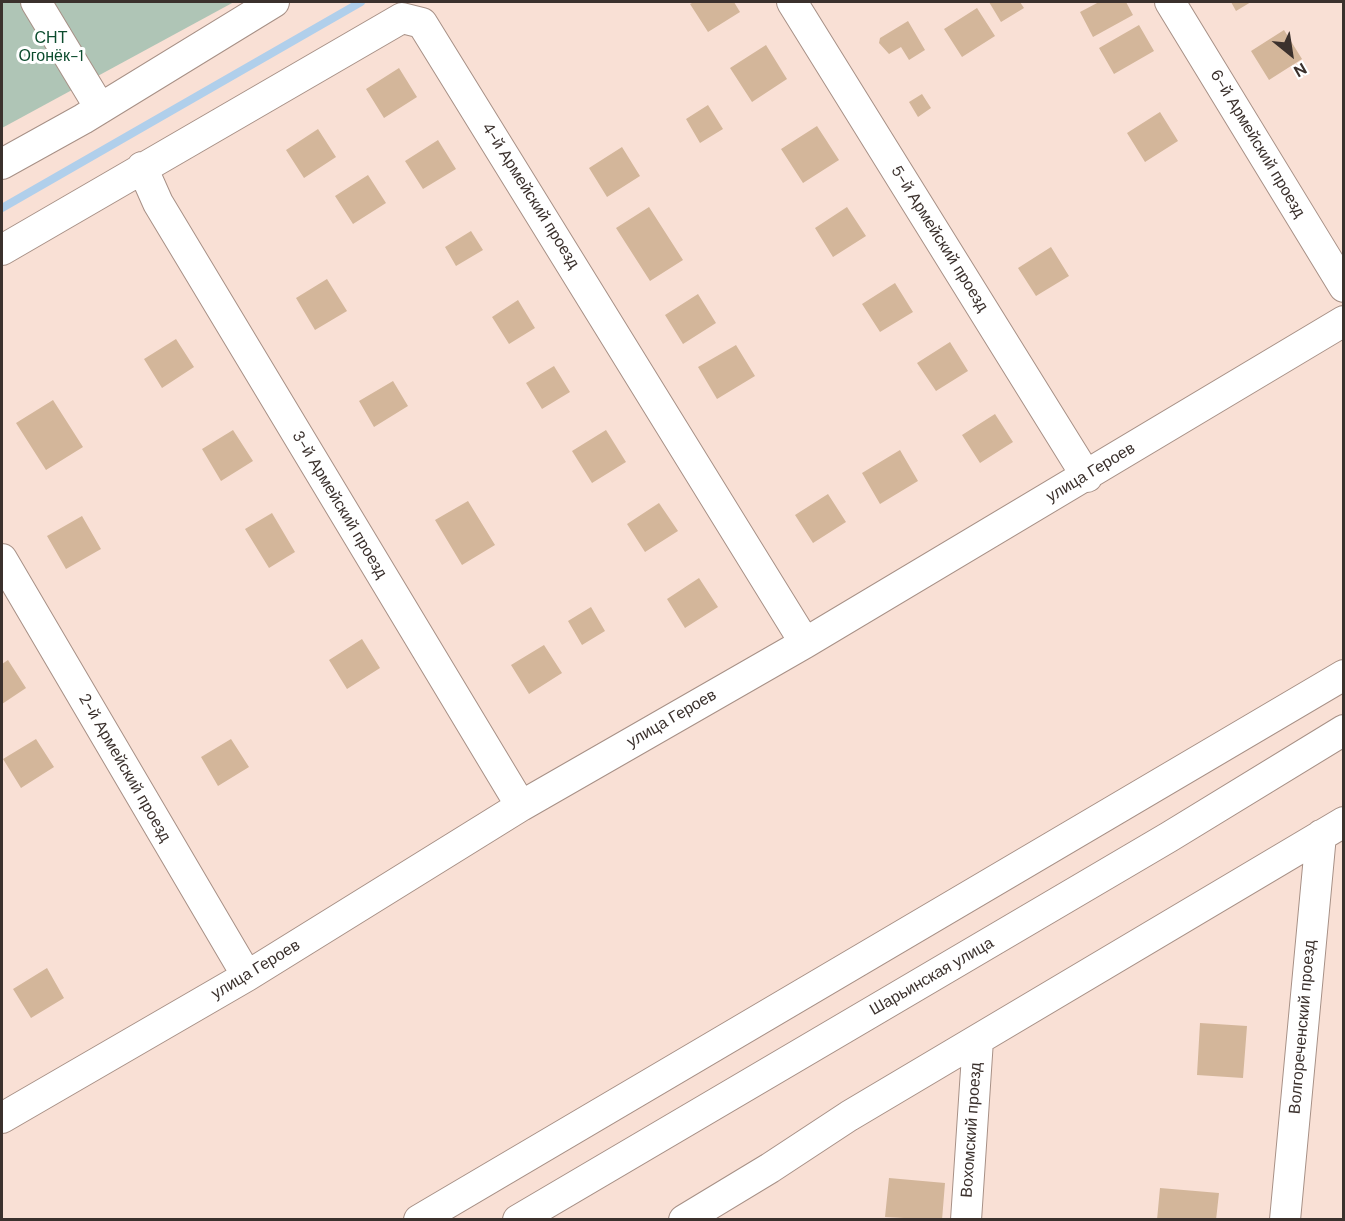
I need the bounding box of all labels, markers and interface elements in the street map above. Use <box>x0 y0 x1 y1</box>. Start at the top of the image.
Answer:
north arrow <box>1261 24 1321 84</box>
park label: СНТ Огонёк-1 <box>18 29 84 67</box>
text: N <box>1290 58 1311 82</box>
street label: 6-й Армейский проезд <box>1205 67 1309 221</box>
street label: 4-й Армейский проезд <box>477 119 583 273</box>
street label: 5-й Армейский проезд <box>886 162 992 316</box>
street label: 3-й Армейский проезд <box>287 428 391 582</box>
street label: улица Героев <box>1043 439 1139 507</box>
street label: улица Героев <box>624 686 720 752</box>
street label: 2-й Армейский проезд <box>74 690 174 846</box>
street label: Шарьинская улица <box>867 934 997 1020</box>
street label: улица Героев <box>208 936 304 1004</box>
street label: Волгореченский проезд <box>1286 939 1320 1115</box>
street label: Вохомский проезд <box>958 1062 986 1198</box>

